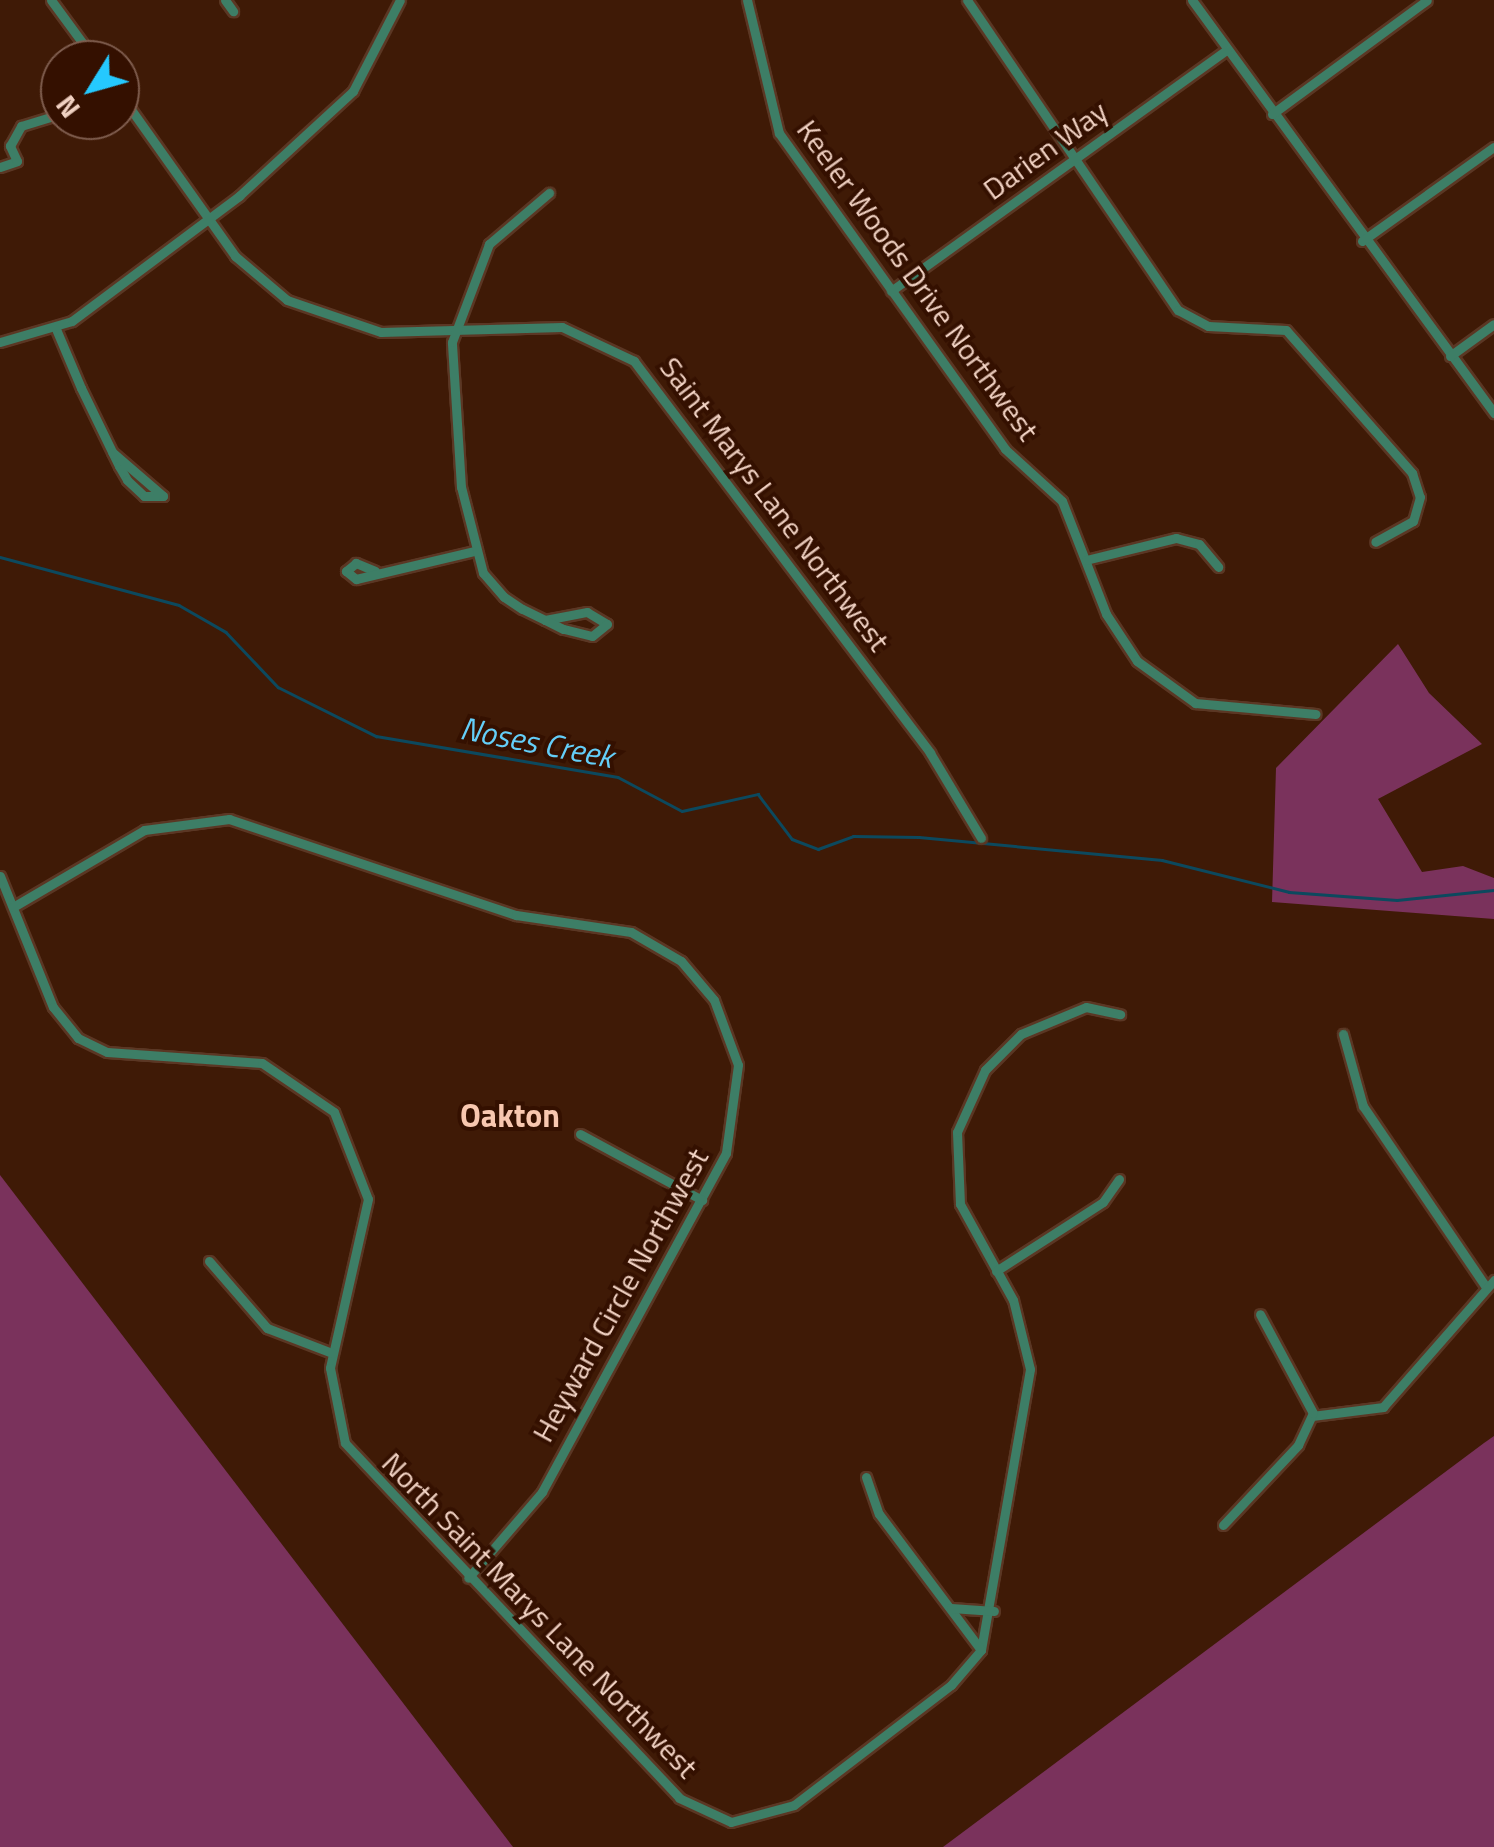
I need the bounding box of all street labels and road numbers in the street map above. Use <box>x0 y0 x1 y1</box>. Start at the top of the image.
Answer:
street label: Darien Way <box>976 93 1114 207</box>
street label: Keeler Woods Drive Northwest <box>790 113 1046 447</box>
street label: Saint Marys Lane Northwest <box>653 350 897 658</box>
street label: Heyward Circle Northwest <box>524 1142 716 1448</box>
street label: North Saint Marys Lane Northwest <box>375 1445 705 1785</box>

